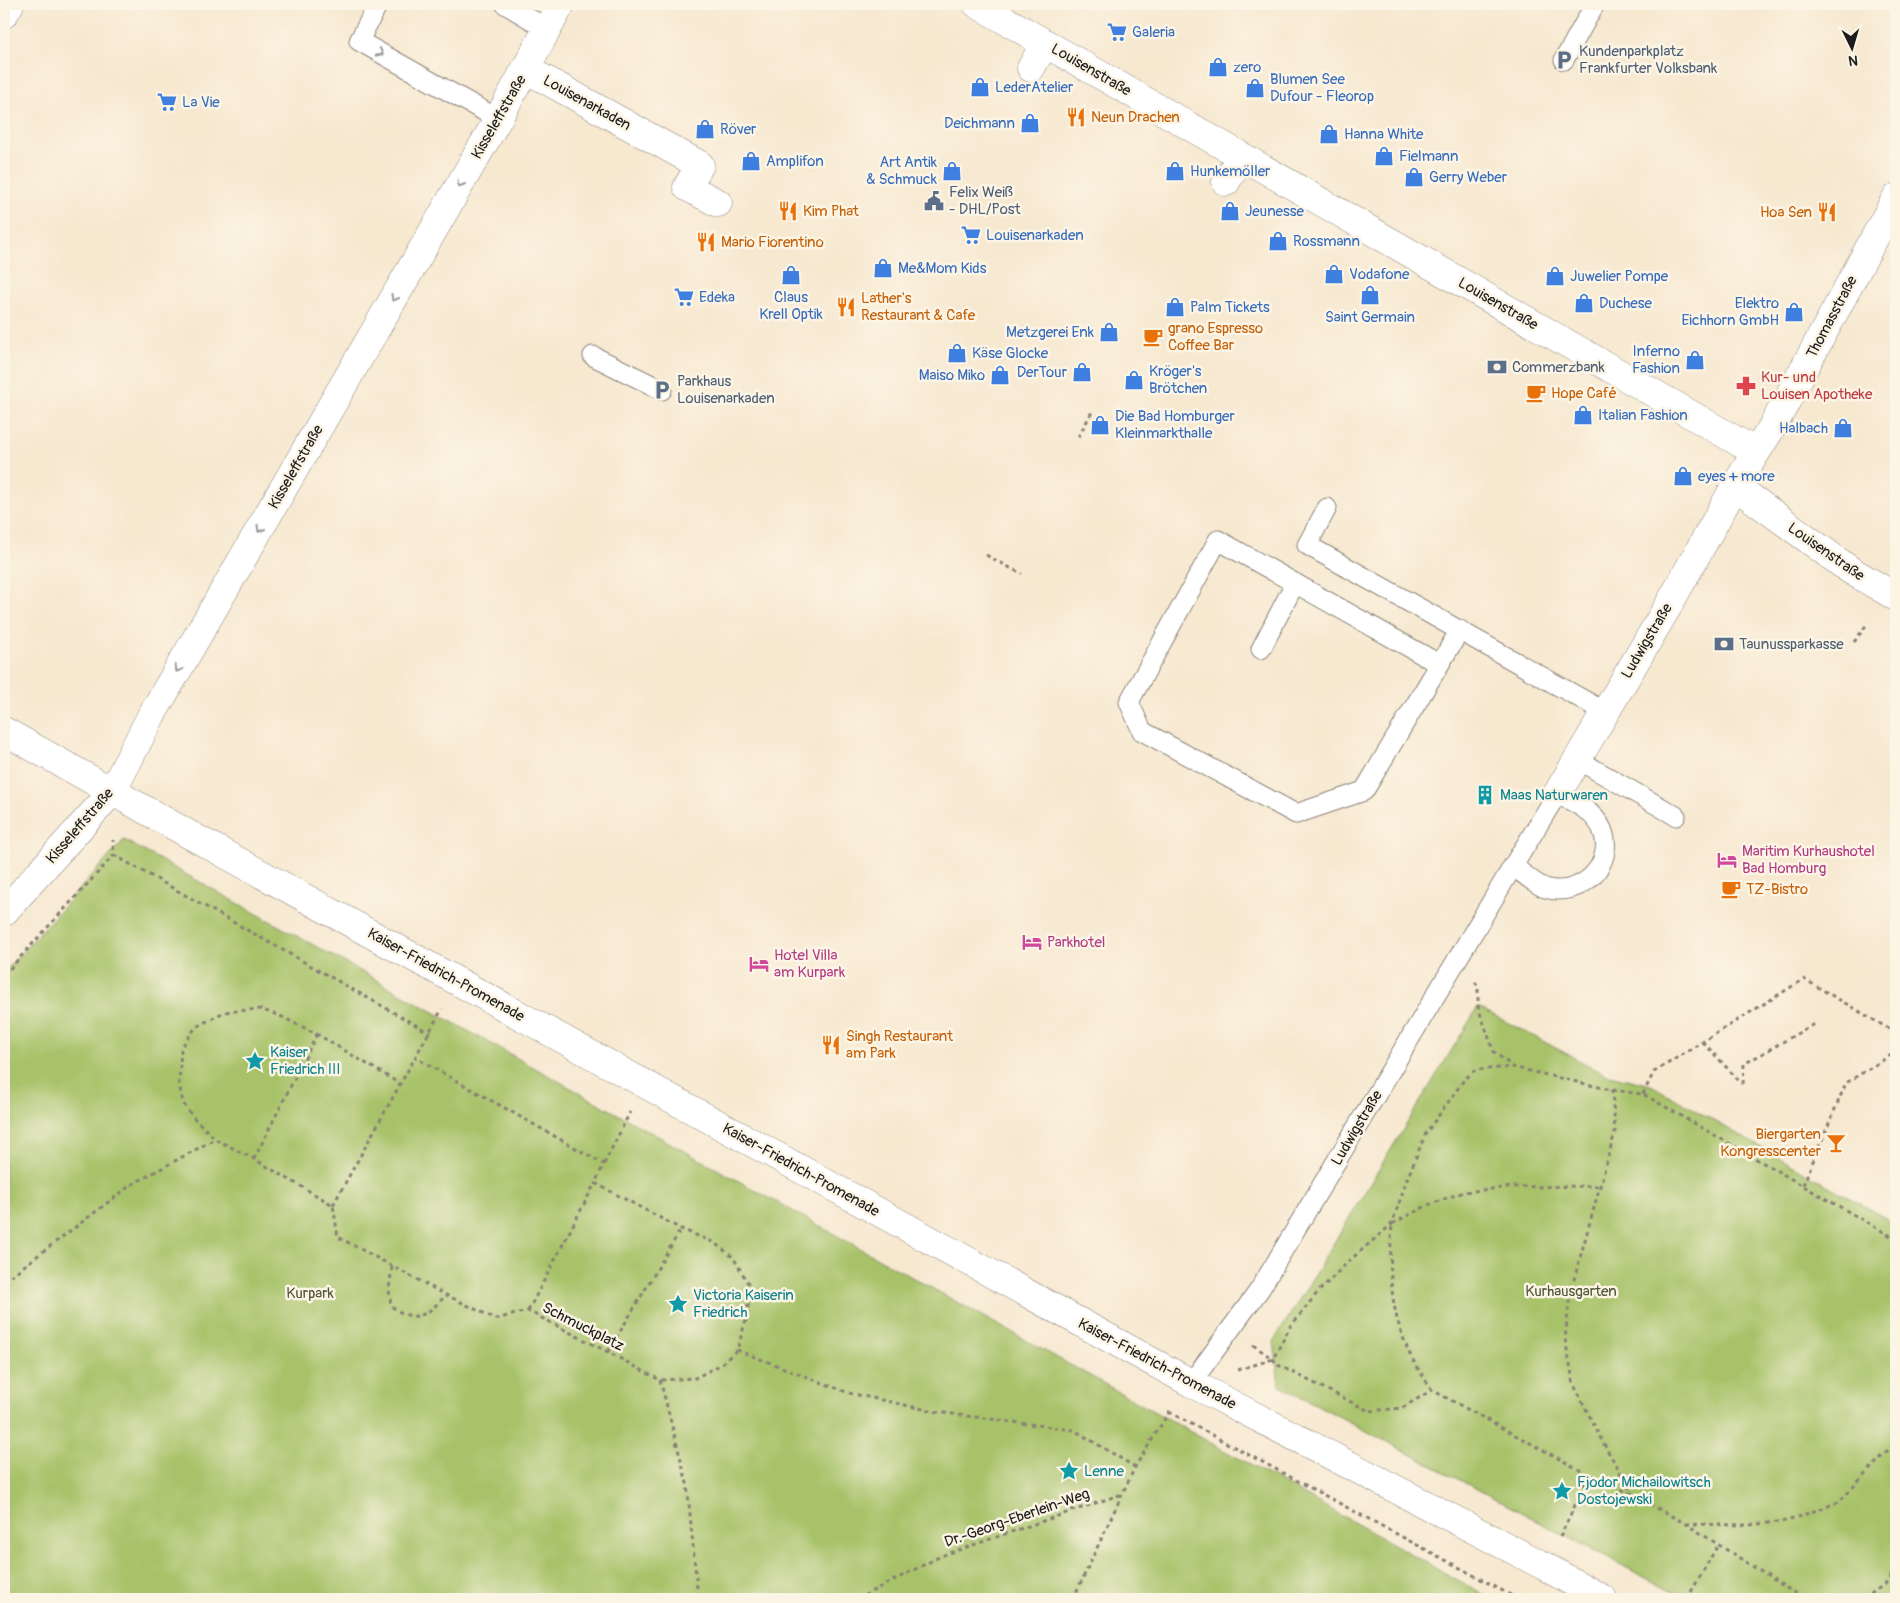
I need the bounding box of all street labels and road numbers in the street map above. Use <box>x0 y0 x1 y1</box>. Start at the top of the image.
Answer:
street label: Louisenstraße <box>1048 39 1135 101</box>
street label: Kisseleffstraße <box>467 71 531 162</box>
street label: Louisenarkaden <box>540 71 634 135</box>
street label: Thomasstraße <box>1802 272 1862 361</box>
street label: Louisenstraße <box>1455 273 1542 335</box>
street label: Kisseleffstraße <box>264 421 328 512</box>
street label: Louisenstraße <box>1784 519 1869 586</box>
street label: Ludwigstraße <box>1617 599 1677 682</box>
street label: Kisseleffstraße <box>42 784 118 868</box>
street label: Kaiser-Friedrich-Promenade <box>364 924 528 1026</box>
street label: Ludwigstraße <box>1327 1086 1387 1169</box>
street label: Kaiser-Friedrich-Promenade <box>719 1119 883 1221</box>
street label: Schmuckplatz <box>539 1298 627 1356</box>
street label: Kaiser-Friedrich-Promenade <box>1075 1314 1240 1414</box>
street label: Dr.-Georg-Eberlein-Weg <box>942 1484 1092 1552</box>

